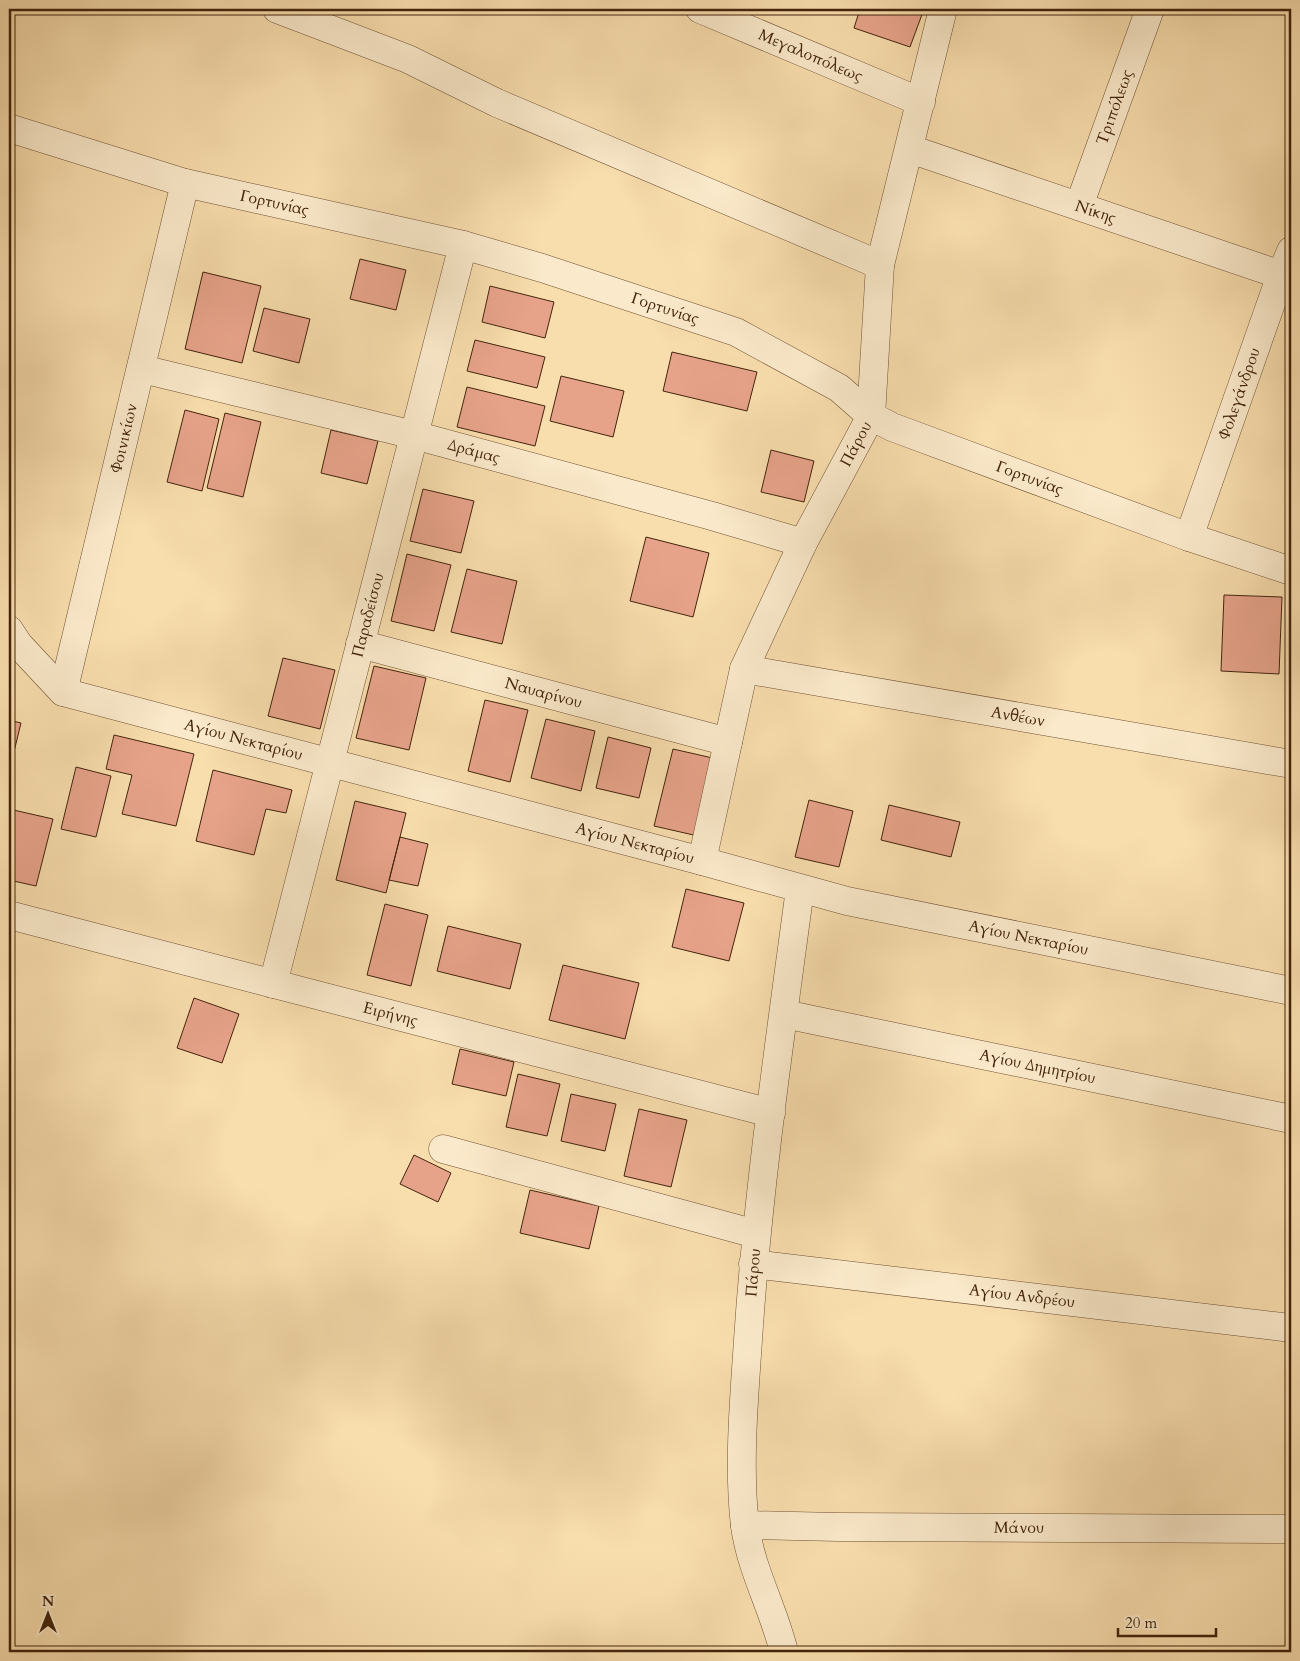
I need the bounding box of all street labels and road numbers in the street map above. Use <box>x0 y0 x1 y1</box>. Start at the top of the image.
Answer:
street label: Μεγαλοπόλεως <box>755 24 866 87</box>
street label: Τριπόλεως <box>1091 66 1138 148</box>
street label: Γορτυνίας <box>238 185 311 221</box>
street label: Νίκης <box>1072 195 1119 229</box>
street label: Γορτυνίας <box>628 287 702 330</box>
street label: Φολεγάνδρου <box>1213 344 1266 443</box>
street label: Φοινικίων <box>105 401 143 475</box>
street label: Πάρου <box>835 417 877 471</box>
street label: Δράμας <box>445 434 503 469</box>
street label: Γορτυνίας <box>993 455 1066 500</box>
street label: Παραδείσου <box>346 570 389 660</box>
street label: Ναυαρίνου <box>502 672 585 714</box>
street label: Ανθέων <box>989 701 1047 732</box>
street label: Αγίου Νεκταρίου <box>182 713 305 766</box>
street label: Αγίου Νεκταρίου <box>573 817 697 869</box>
street label: Αγίου Νεκταρίου <box>967 915 1090 961</box>
street label: Ειρήνης <box>361 996 420 1032</box>
street label: Αγίου Δημητρίου <box>977 1044 1098 1089</box>
street label: Πάρου <box>740 1247 766 1298</box>
street label: Αγίου Ανδρέου <box>968 1279 1076 1313</box>
street label: Μάνου <box>994 1517 1044 1539</box>

